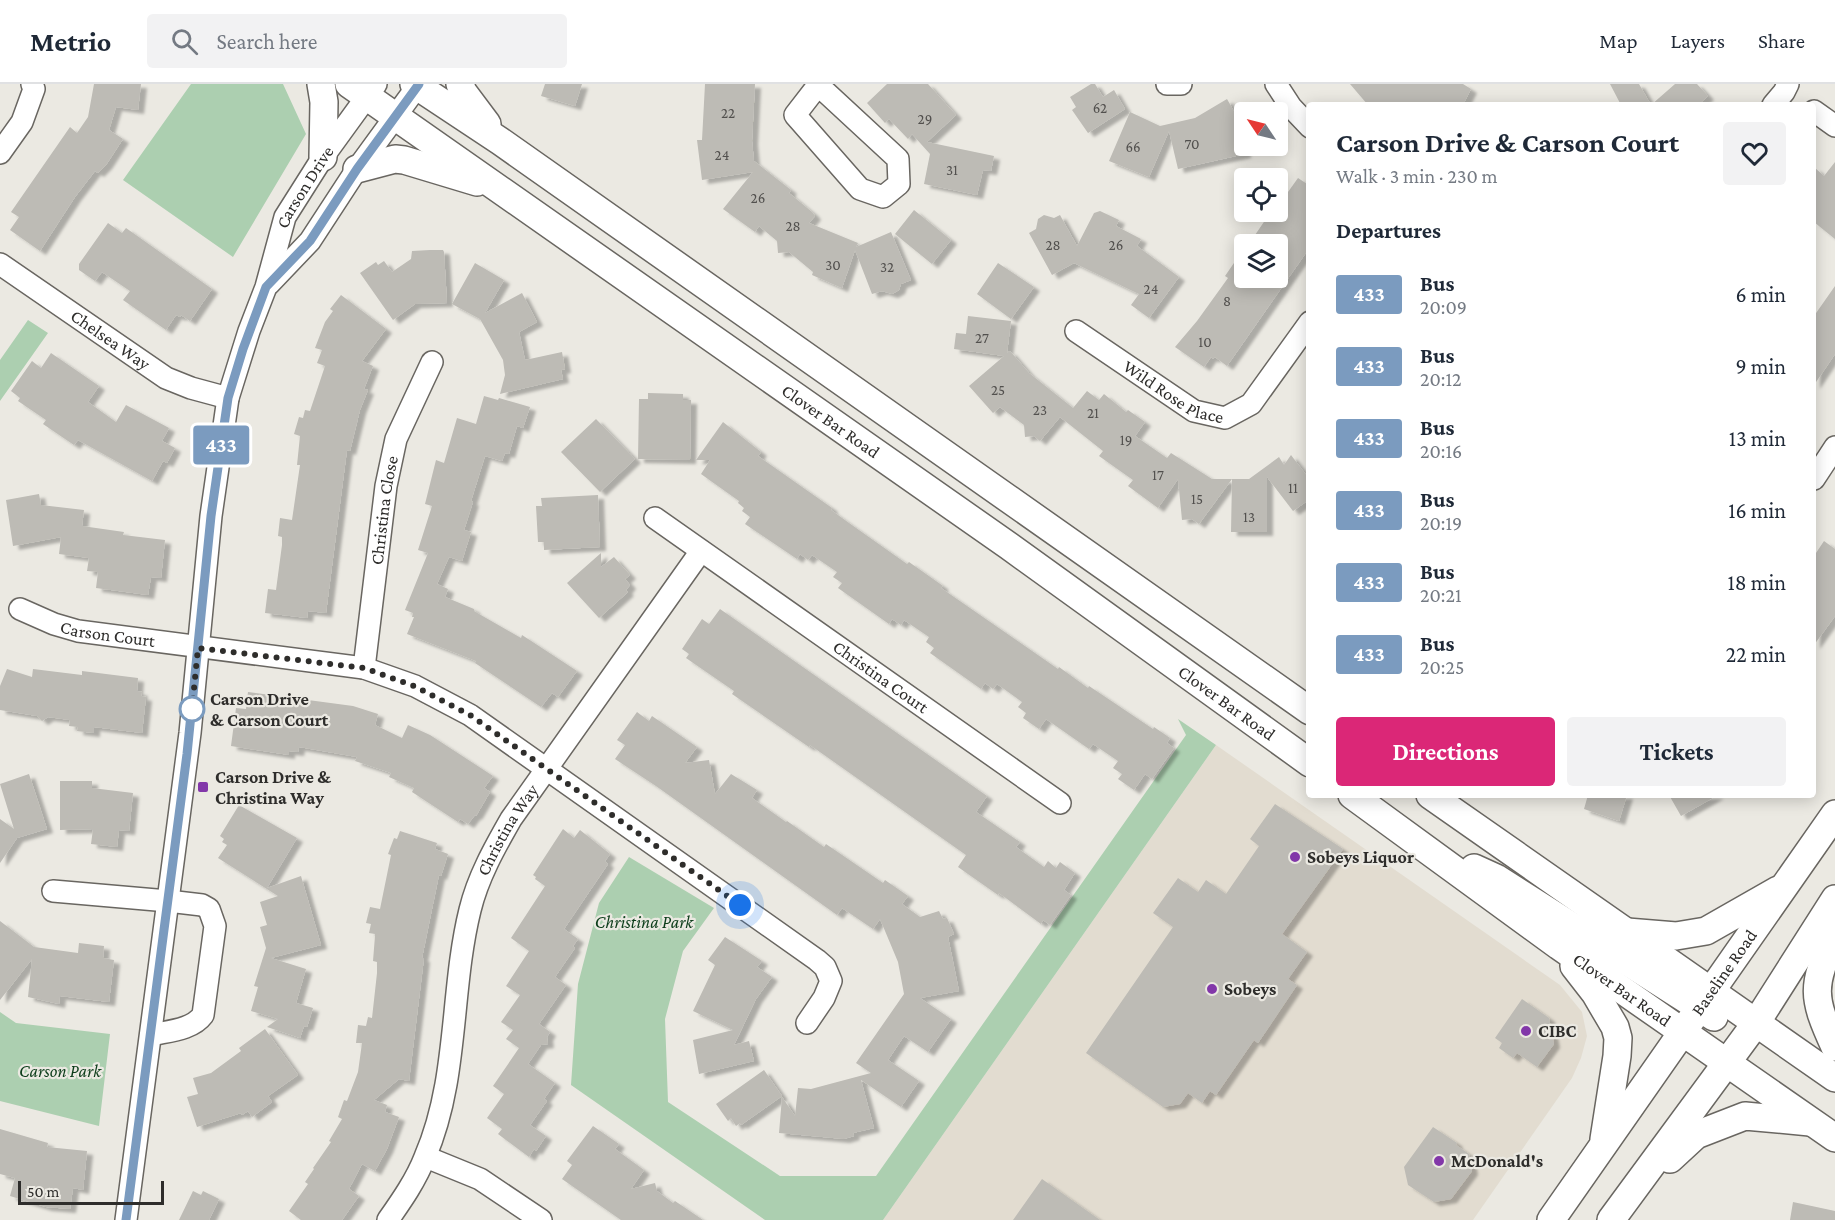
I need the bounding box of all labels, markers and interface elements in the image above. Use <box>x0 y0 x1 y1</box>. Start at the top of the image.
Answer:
search box <box>147 14 567 68</box>
icon: search <box>168 25 201 58</box>
text: Metrio <box>30 26 111 57</box>
text: Search here <box>216 29 317 54</box>
text: Map <box>1599 29 1638 53</box>
text: Layers <box>1671 29 1725 53</box>
text: Share <box>1758 29 1805 53</box>
house number: 62 <box>1093 100 1107 116</box>
north arrow <box>1234 102 1288 156</box>
map controls <box>1234 102 1288 288</box>
house number: 22 <box>721 105 735 121</box>
house number: 29 <box>918 111 932 127</box>
button: heart <box>1723 122 1786 185</box>
text: Carson Drive & Carson Court <box>1336 127 1679 158</box>
house number: 70 <box>1184 136 1200 152</box>
house number: 66 <box>1125 139 1141 155</box>
street label: Carson Drive <box>272 142 338 230</box>
house number: 24 <box>715 147 729 163</box>
house number: 31 <box>946 162 958 178</box>
text: Walk · 3 min · 230 m <box>1336 165 1498 187</box>
button: locate <box>1234 168 1288 222</box>
house number: 26 <box>751 190 765 206</box>
house number: 28 <box>785 218 801 234</box>
text: Departures <box>1336 218 1441 243</box>
button: layers <box>1234 234 1288 288</box>
house number: 28 <box>1045 237 1061 253</box>
house number: 26 <box>1109 237 1123 253</box>
house number: 30 <box>825 257 841 273</box>
house number: 32 <box>880 259 894 275</box>
text: Bus <box>1420 271 1454 296</box>
house number: 24 <box>1144 281 1158 297</box>
text: 433 <box>1353 282 1385 306</box>
text: 6 min <box>1735 282 1786 307</box>
house number: 8 <box>1223 293 1231 309</box>
text: 20:09 <box>1420 296 1467 318</box>
street label: Chelsea Way <box>67 306 155 375</box>
house number: 27 <box>975 330 989 346</box>
house number: 10 <box>1198 334 1212 350</box>
text: Bus <box>1420 343 1454 368</box>
text: 433 <box>1353 354 1385 378</box>
text: 9 min <box>1735 354 1786 379</box>
street label: Wild Rose Place <box>1120 356 1226 427</box>
text: 20:12 <box>1420 368 1462 390</box>
street label: Clover Bar Road <box>778 380 884 463</box>
house number: 25 <box>991 382 1005 398</box>
house number: 23 <box>1033 402 1047 418</box>
house number: 21 <box>1087 405 1099 421</box>
text: Bus <box>1420 415 1454 440</box>
line badge: 433 <box>186 426 256 464</box>
text: 433 <box>1353 426 1385 450</box>
text: 13 min <box>1729 426 1786 451</box>
house number: 19 <box>1120 432 1132 448</box>
text: 433 <box>205 433 237 457</box>
text: 20:16 <box>1420 440 1462 462</box>
street label: Christina Close <box>367 454 402 566</box>
house number: 17 <box>1152 467 1164 483</box>
house number: 11 <box>1288 480 1298 496</box>
text: Bus <box>1420 487 1454 512</box>
house number: 15 <box>1191 491 1203 507</box>
text: 433 <box>1353 498 1385 522</box>
text: 16 min <box>1728 498 1786 523</box>
house number: 13 <box>1243 509 1255 525</box>
text: 20:19 <box>1420 512 1462 534</box>
text: Bus <box>1420 559 1454 584</box>
text: 433 <box>1353 570 1385 594</box>
text: 18 min <box>1727 570 1786 595</box>
text: 20:21 <box>1420 584 1462 606</box>
street label: Carson Court <box>58 616 157 651</box>
text: Bus <box>1420 631 1454 656</box>
street label: Christina Court <box>829 636 933 718</box>
text: 433 <box>1353 642 1385 666</box>
text: 22 min <box>1726 642 1786 667</box>
text: 20:25 <box>1420 656 1464 678</box>
street label: Clover Bar Road <box>1174 661 1279 745</box>
place label: Carson Drive & Carson Court <box>210 689 329 730</box>
marker: Carson Drive & Carson Court <box>179 696 205 722</box>
button: Directions <box>1336 717 1555 786</box>
button: Tickets <box>1567 717 1786 786</box>
place label: Carson Drive & Christina Way <box>215 767 331 808</box>
marker: Carson Drive & Christina Way <box>196 780 210 794</box>
street label: Christina Way <box>473 780 543 879</box>
place label: Sobeys Liquor <box>1307 847 1414 867</box>
marker: Sobeys Liquor <box>1288 850 1302 864</box>
your location <box>725 890 755 920</box>
park label: Christina Park <box>595 912 694 932</box>
street label: Baseline Road <box>1687 925 1761 1019</box>
street label: Clover Bar Road <box>1569 949 1675 1031</box>
place label: Sobeys <box>1224 979 1276 999</box>
marker: Sobeys <box>1205 982 1219 996</box>
place label: CIBC <box>1538 1021 1577 1041</box>
marker: CIBC <box>1519 1024 1533 1038</box>
park label: Carson Park <box>19 1061 102 1081</box>
place label: McDonald's <box>1451 1151 1543 1171</box>
marker: McDonald's <box>1432 1154 1446 1168</box>
scale bar <box>18 1178 164 1206</box>
text: 50 m <box>27 1183 59 1200</box>

